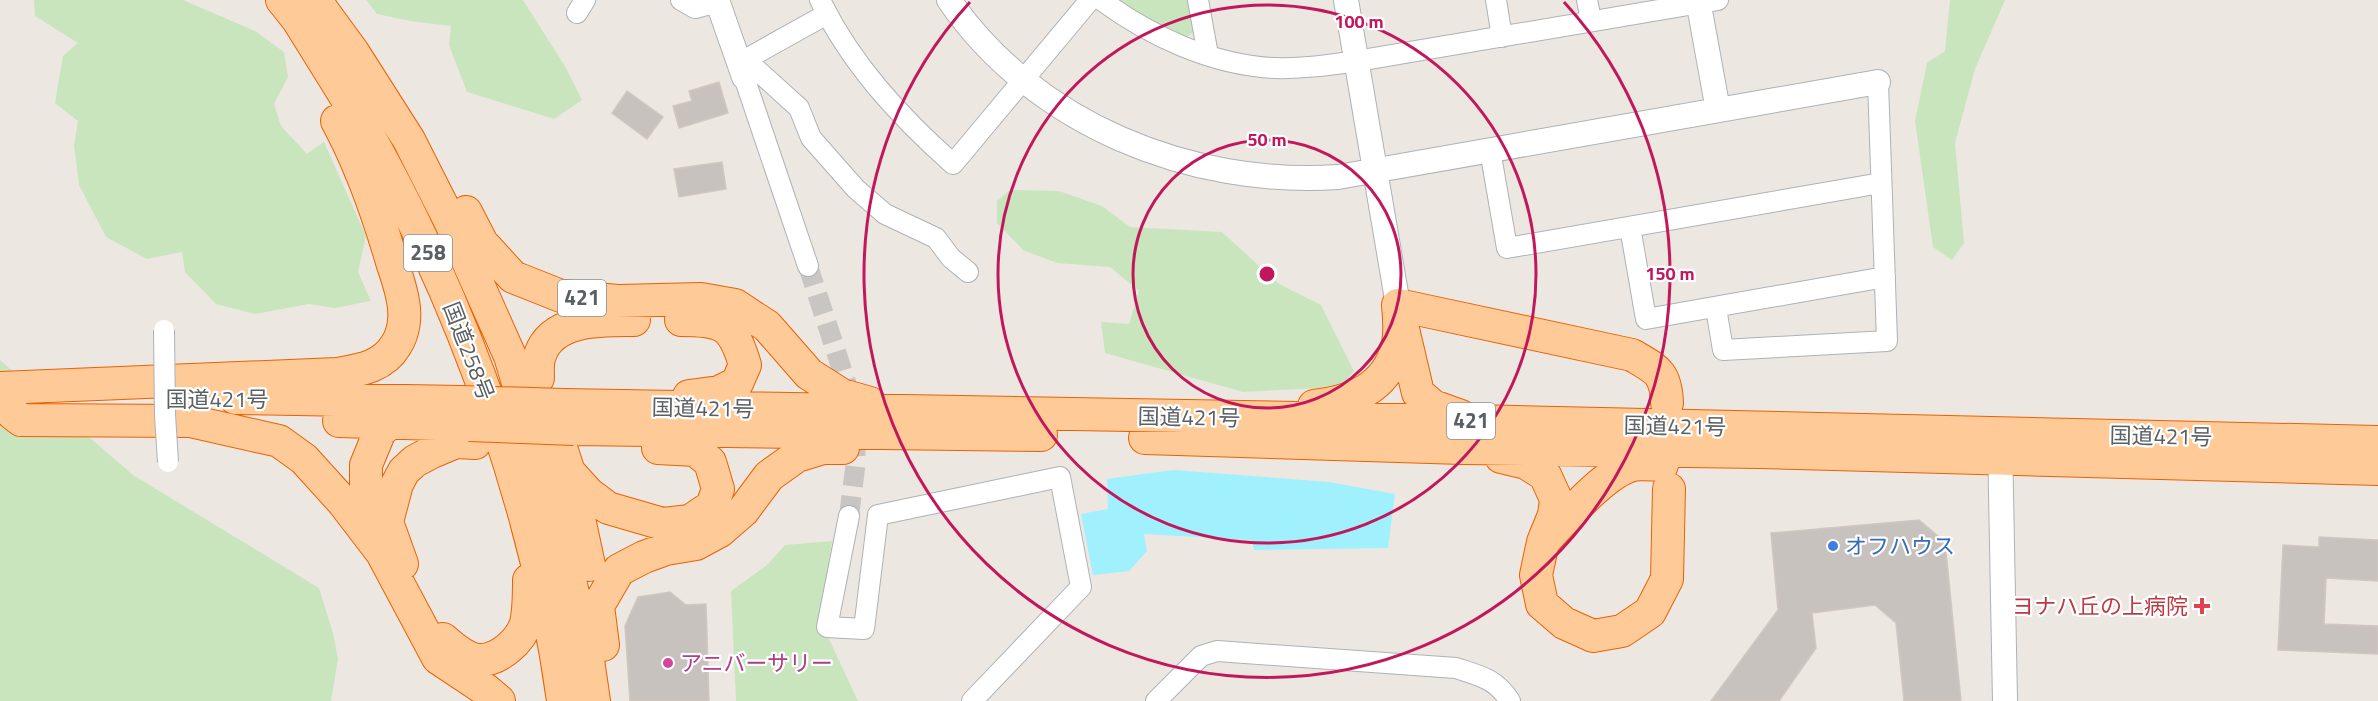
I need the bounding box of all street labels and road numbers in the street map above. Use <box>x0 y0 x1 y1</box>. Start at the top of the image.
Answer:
road number: 258 <box>404 235 452 271</box>
road number: 421 <box>558 280 606 316</box>
street label: 国道258号 <box>435 297 503 405</box>
street label: 国道421号 <box>166 382 268 416</box>
street label: 国道421号 <box>651 390 755 426</box>
street label: 国道421号 <box>1137 399 1241 435</box>
road number: 421 <box>1447 403 1495 439</box>
street label: 国道421号 <box>1623 408 1727 444</box>
street label: 国道421号 <box>2109 418 2213 454</box>

